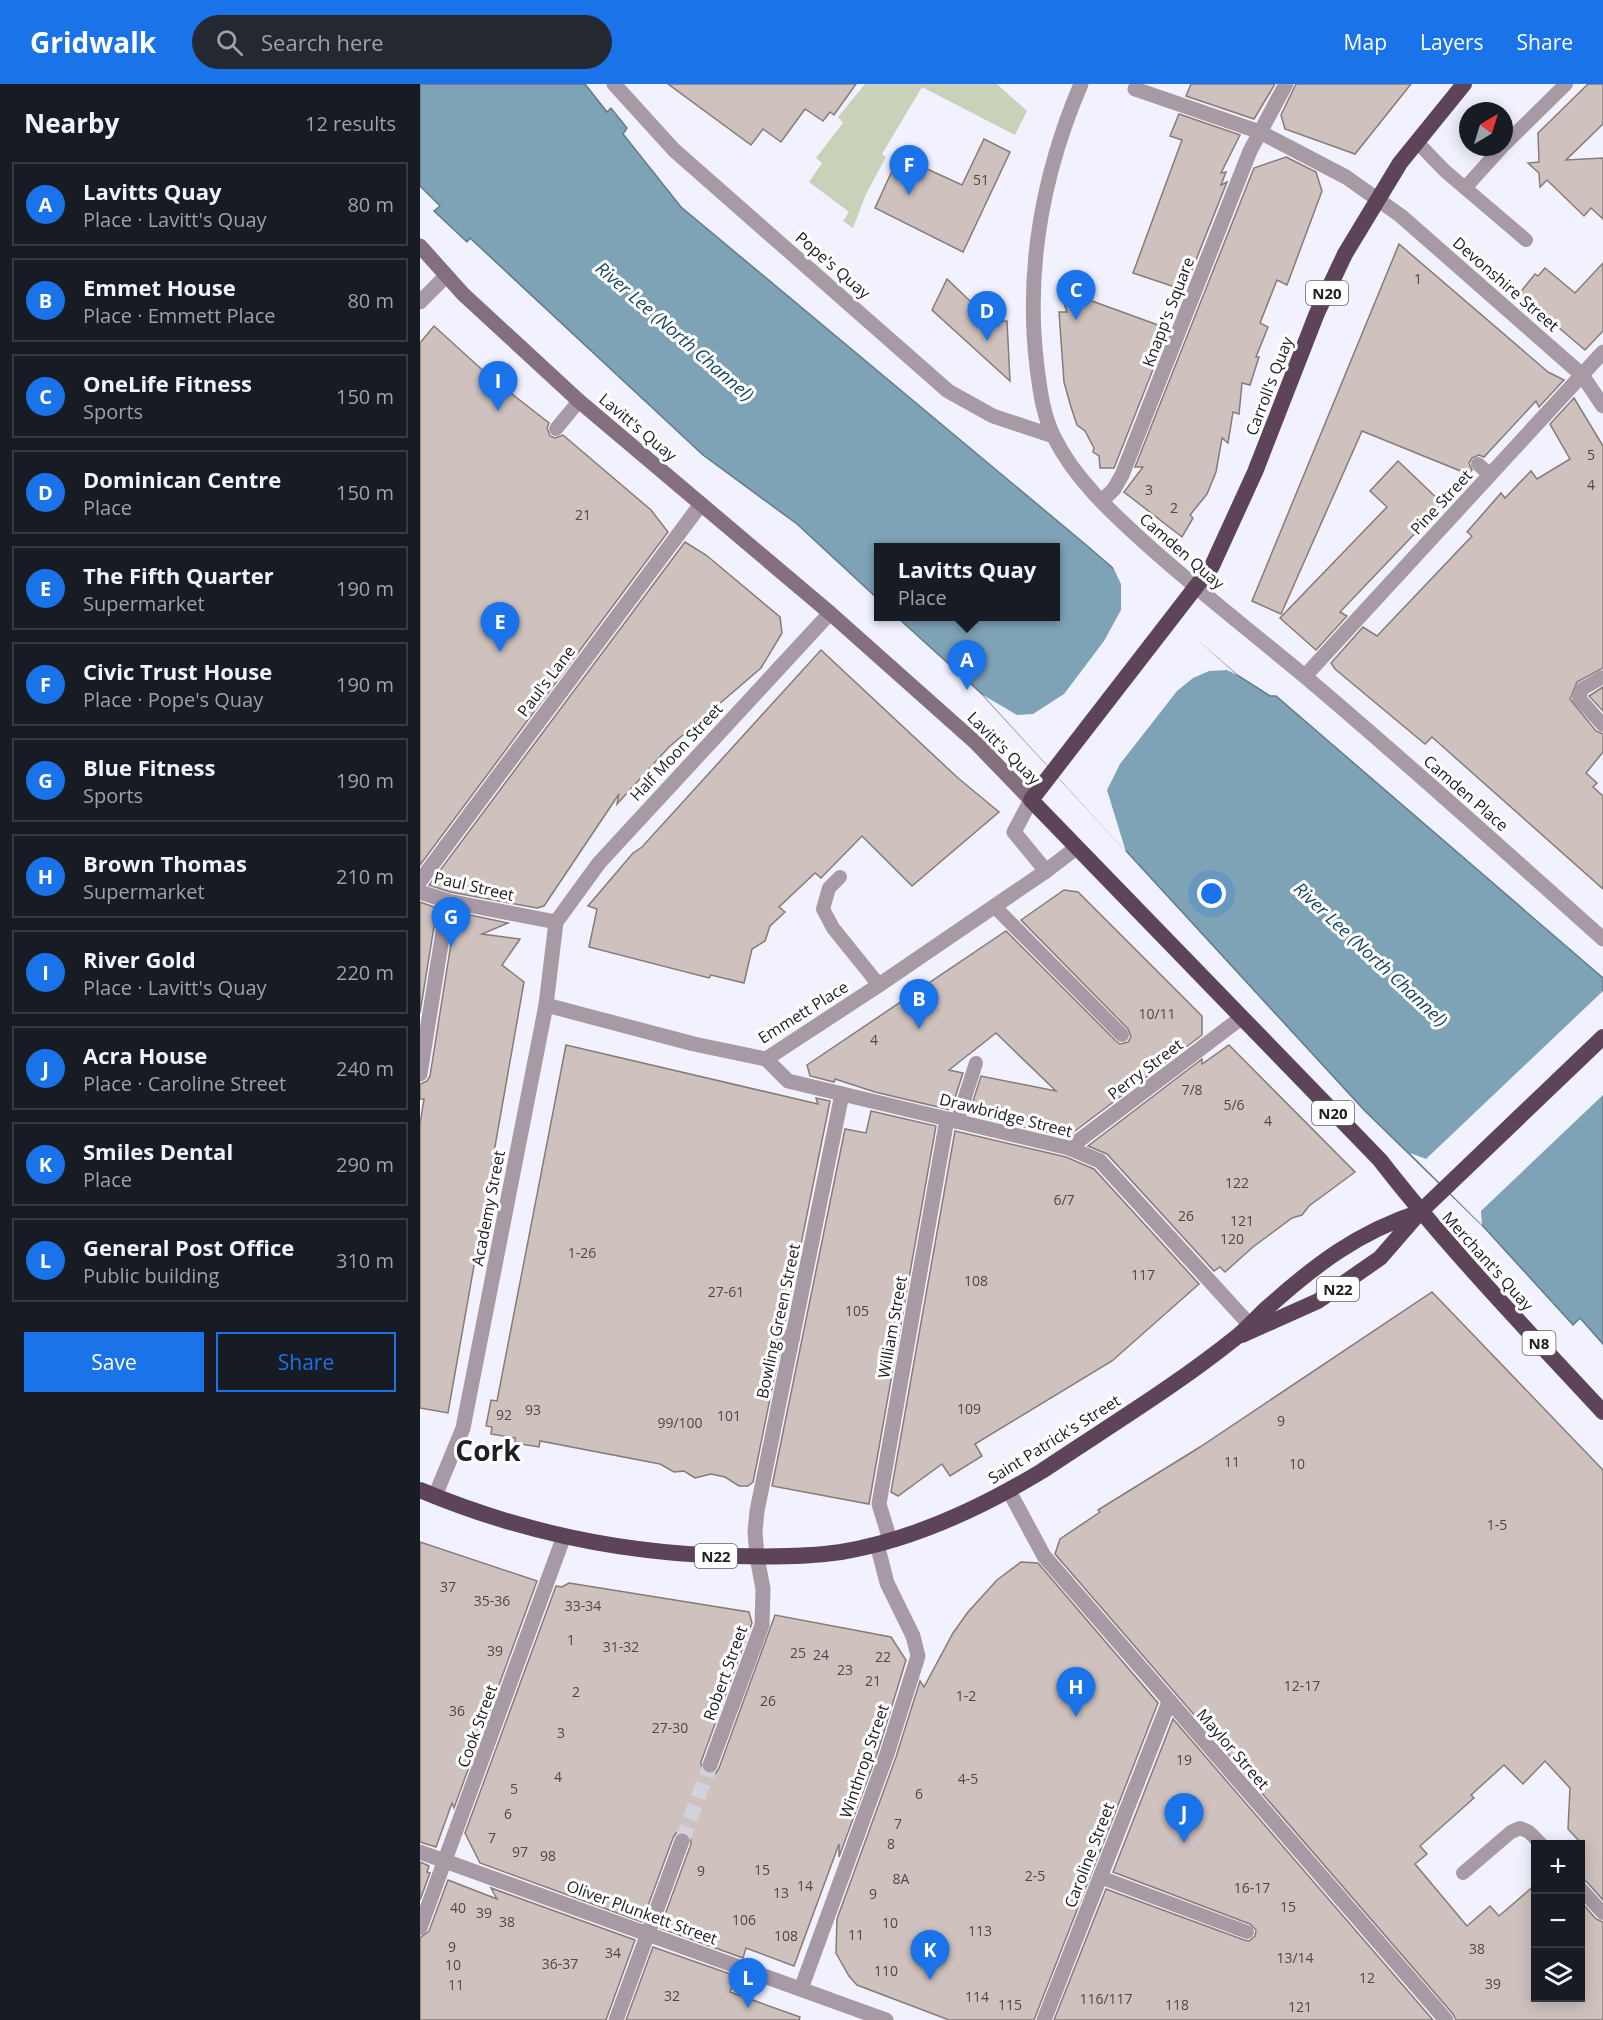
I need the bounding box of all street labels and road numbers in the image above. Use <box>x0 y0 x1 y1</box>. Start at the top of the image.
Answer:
street label: Pope's Quay <box>791 226 876 304</box>
street label: Devonshire Street <box>1448 232 1564 336</box>
street label: Knapp's Square <box>1137 254 1199 370</box>
road number: N20 <box>1306 281 1348 305</box>
street label: Carroll's Quay <box>1240 332 1298 439</box>
street label: Lavitt's Quay <box>594 388 682 467</box>
street label: Pine Street <box>1405 465 1477 539</box>
street label: Camden Quay <box>1135 508 1230 595</box>
street label: Paul's Lane <box>512 641 580 721</box>
street label: Half Moon Street <box>625 698 727 806</box>
street label: Lavitt's Quay <box>963 707 1046 790</box>
street label: Camden Place <box>1419 750 1513 836</box>
street label: Paul Street <box>432 866 516 906</box>
street label: Emmett Place <box>754 976 852 1048</box>
street label: Perry Street <box>1103 1033 1187 1104</box>
street label: Drawbridge Street <box>937 1088 1075 1142</box>
road number: N20 <box>1312 1101 1354 1125</box>
street label: Academy Street <box>466 1148 510 1268</box>
street label: Merchant's Quay <box>1438 1207 1539 1316</box>
street label: Bowling Green Street <box>751 1241 805 1401</box>
street label: William Street <box>872 1274 912 1380</box>
road number: N22 <box>1317 1277 1359 1301</box>
road number: N8 <box>1522 1331 1556 1355</box>
street label: Saint Patrick's Street <box>984 1389 1125 1489</box>
road number: N22 <box>695 1544 737 1568</box>
street label: Robert Street <box>698 1622 752 1723</box>
street label: Cook Street <box>452 1681 502 1770</box>
street label: Winthrop Street <box>834 1701 894 1821</box>
street label: Maylor Street <box>1192 1704 1274 1794</box>
street label: Caroline Street <box>1059 1799 1119 1911</box>
street label: Oliver Plunkett Street <box>563 1874 721 1950</box>

